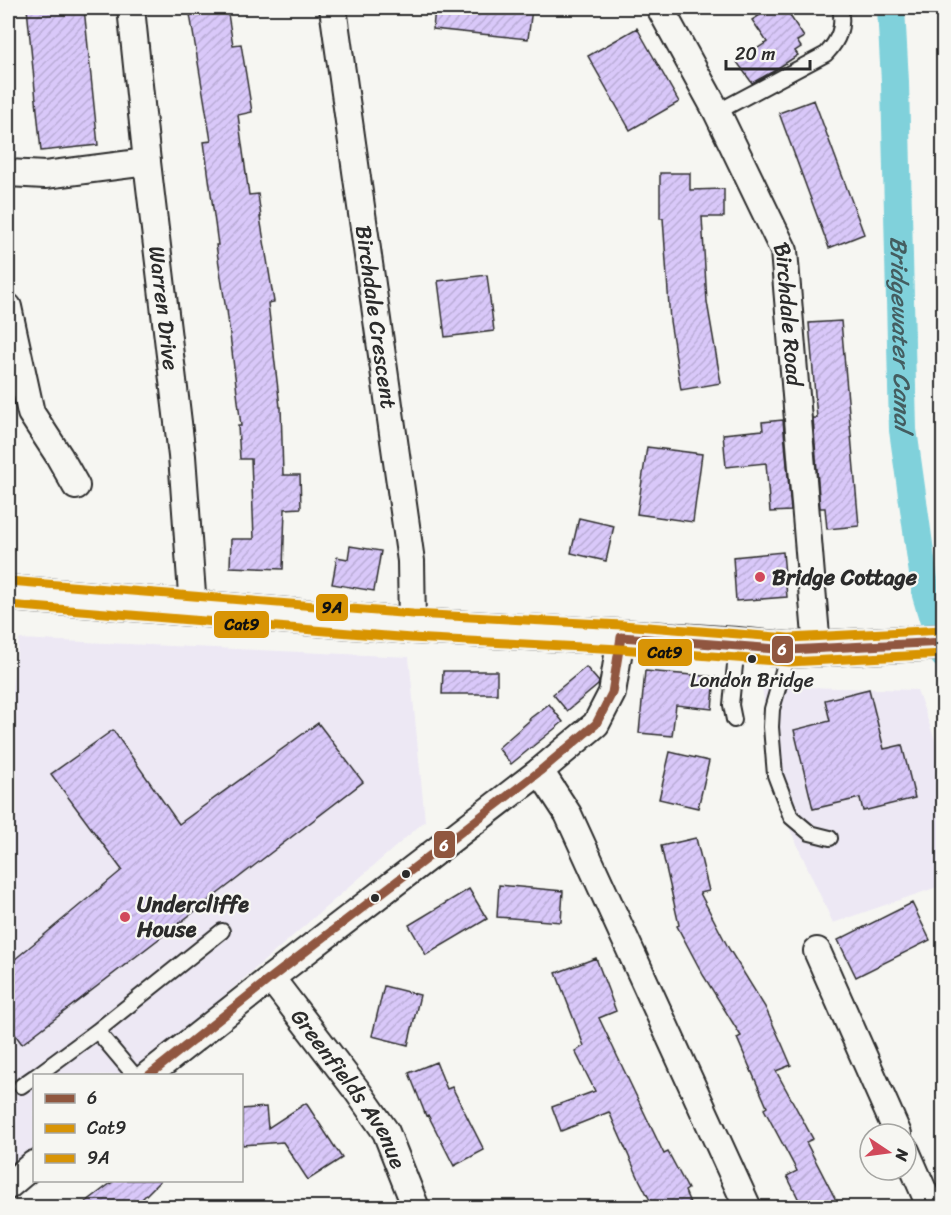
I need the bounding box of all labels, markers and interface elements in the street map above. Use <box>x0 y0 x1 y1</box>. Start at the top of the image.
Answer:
scale bar <box>726 33 810 71</box>
text: 20 m <box>735 38 775 70</box>
street label: Birchdale Crescent <box>344 223 409 412</box>
street label: Birchdale Road <box>763 235 815 389</box>
water label: Bridgewater Canal <box>878 236 924 437</box>
street label: Warren Drive <box>138 244 191 372</box>
place label: Bridge Cottage <box>772 558 918 597</box>
marker: Bridge Cottage <box>753 570 767 584</box>
line badge: 9A <box>315 593 349 622</box>
text: 9A <box>322 593 342 622</box>
line badge: Cat9 <box>213 610 270 639</box>
text: Cat9 <box>224 610 260 639</box>
line badge: 6 <box>771 635 794 664</box>
text: 6 <box>776 635 787 664</box>
line badge: Cat9 <box>637 638 693 667</box>
text: Cat9 <box>647 638 683 667</box>
marker: London Bridge <box>746 653 758 665</box>
place label: London Bridge <box>690 663 814 698</box>
line badge: 6 <box>433 830 456 859</box>
text: 6 <box>438 831 449 860</box>
unlabelled marker <box>400 868 412 880</box>
place label: Undercliffe House <box>136 885 249 949</box>
unlabelled marker <box>369 892 381 904</box>
marker: Undercliffe House <box>118 910 132 924</box>
street label: Greenfields Avenue <box>281 1000 418 1175</box>
legend <box>33 1074 243 1182</box>
text: 6 <box>87 1082 97 1114</box>
text: Cat9 <box>87 1112 126 1144</box>
north arrow <box>858 1122 918 1182</box>
text: 9A <box>87 1142 110 1174</box>
text: N <box>887 1146 918 1165</box>

